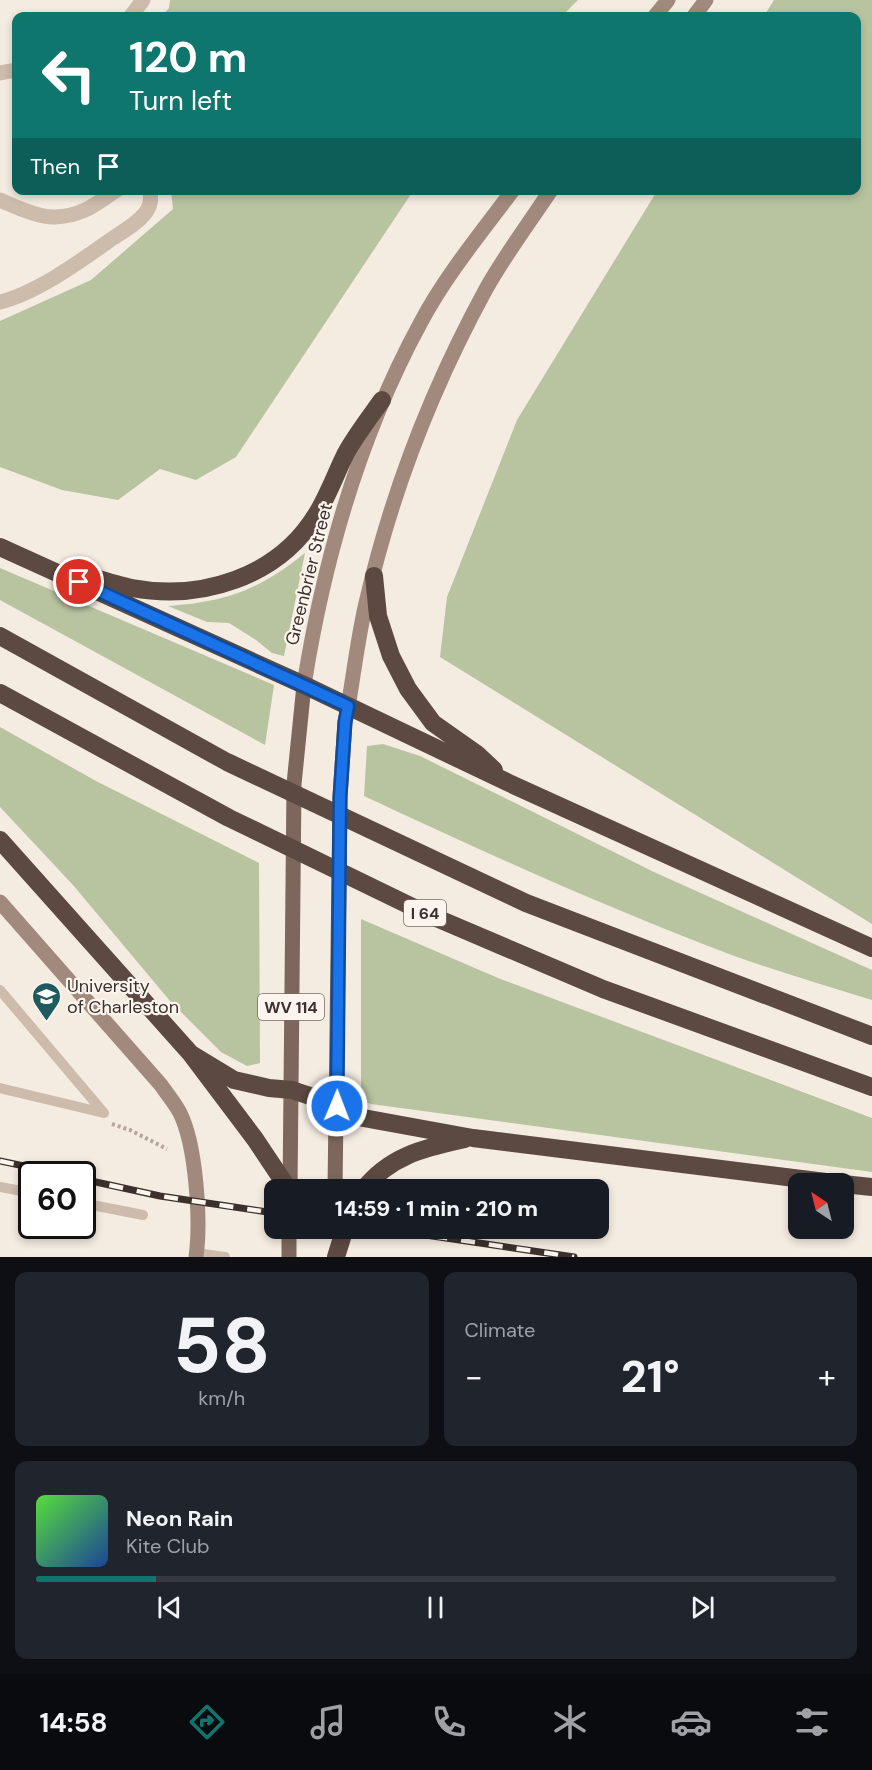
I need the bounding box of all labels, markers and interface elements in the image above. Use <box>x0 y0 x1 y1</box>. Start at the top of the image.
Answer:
text: 120 m <box>129 30 247 85</box>
icon: left <box>30 36 108 114</box>
text: Turn left <box>129 83 232 118</box>
icon: arrive <box>92 150 125 183</box>
text: Then <box>30 152 80 181</box>
street label: Greenbrier Street <box>280 500 338 648</box>
pin <box>53 556 104 607</box>
icon: arrive <box>62 565 95 598</box>
road number: I 64 <box>404 900 446 926</box>
place label: University of Charleston <box>67 974 179 1019</box>
school or university icon: University of Charleston <box>30 980 62 1022</box>
road number: WV 114 <box>258 994 324 1020</box>
position arrow <box>305 1074 369 1138</box>
speed limit sign: 60 <box>18 1161 96 1239</box>
north arrow <box>788 1173 854 1239</box>
map controls <box>788 1173 854 1239</box>
text: 14:59 · 1 min · 210 m <box>335 1194 538 1223</box>
text: 58 <box>173 1295 271 1396</box>
text: Climate <box>465 1317 535 1343</box>
text: 21° <box>621 1347 680 1406</box>
text: − <box>465 1355 483 1398</box>
text: + <box>818 1355 836 1398</box>
text: km/h <box>198 1385 245 1411</box>
text: Neon Rain <box>126 1504 233 1533</box>
text: Kite Club <box>126 1533 210 1559</box>
icon: previous <box>153 1591 186 1624</box>
icon: pause <box>419 1591 452 1624</box>
icon: next <box>686 1591 719 1624</box>
icon: directions <box>186 1701 228 1743</box>
icon: music <box>307 1701 349 1743</box>
icon: phone <box>428 1701 470 1743</box>
icon: climate <box>549 1701 591 1743</box>
icon: car <box>670 1701 712 1743</box>
icon: filters <box>791 1701 833 1743</box>
text: 14:58 <box>39 1705 108 1740</box>

